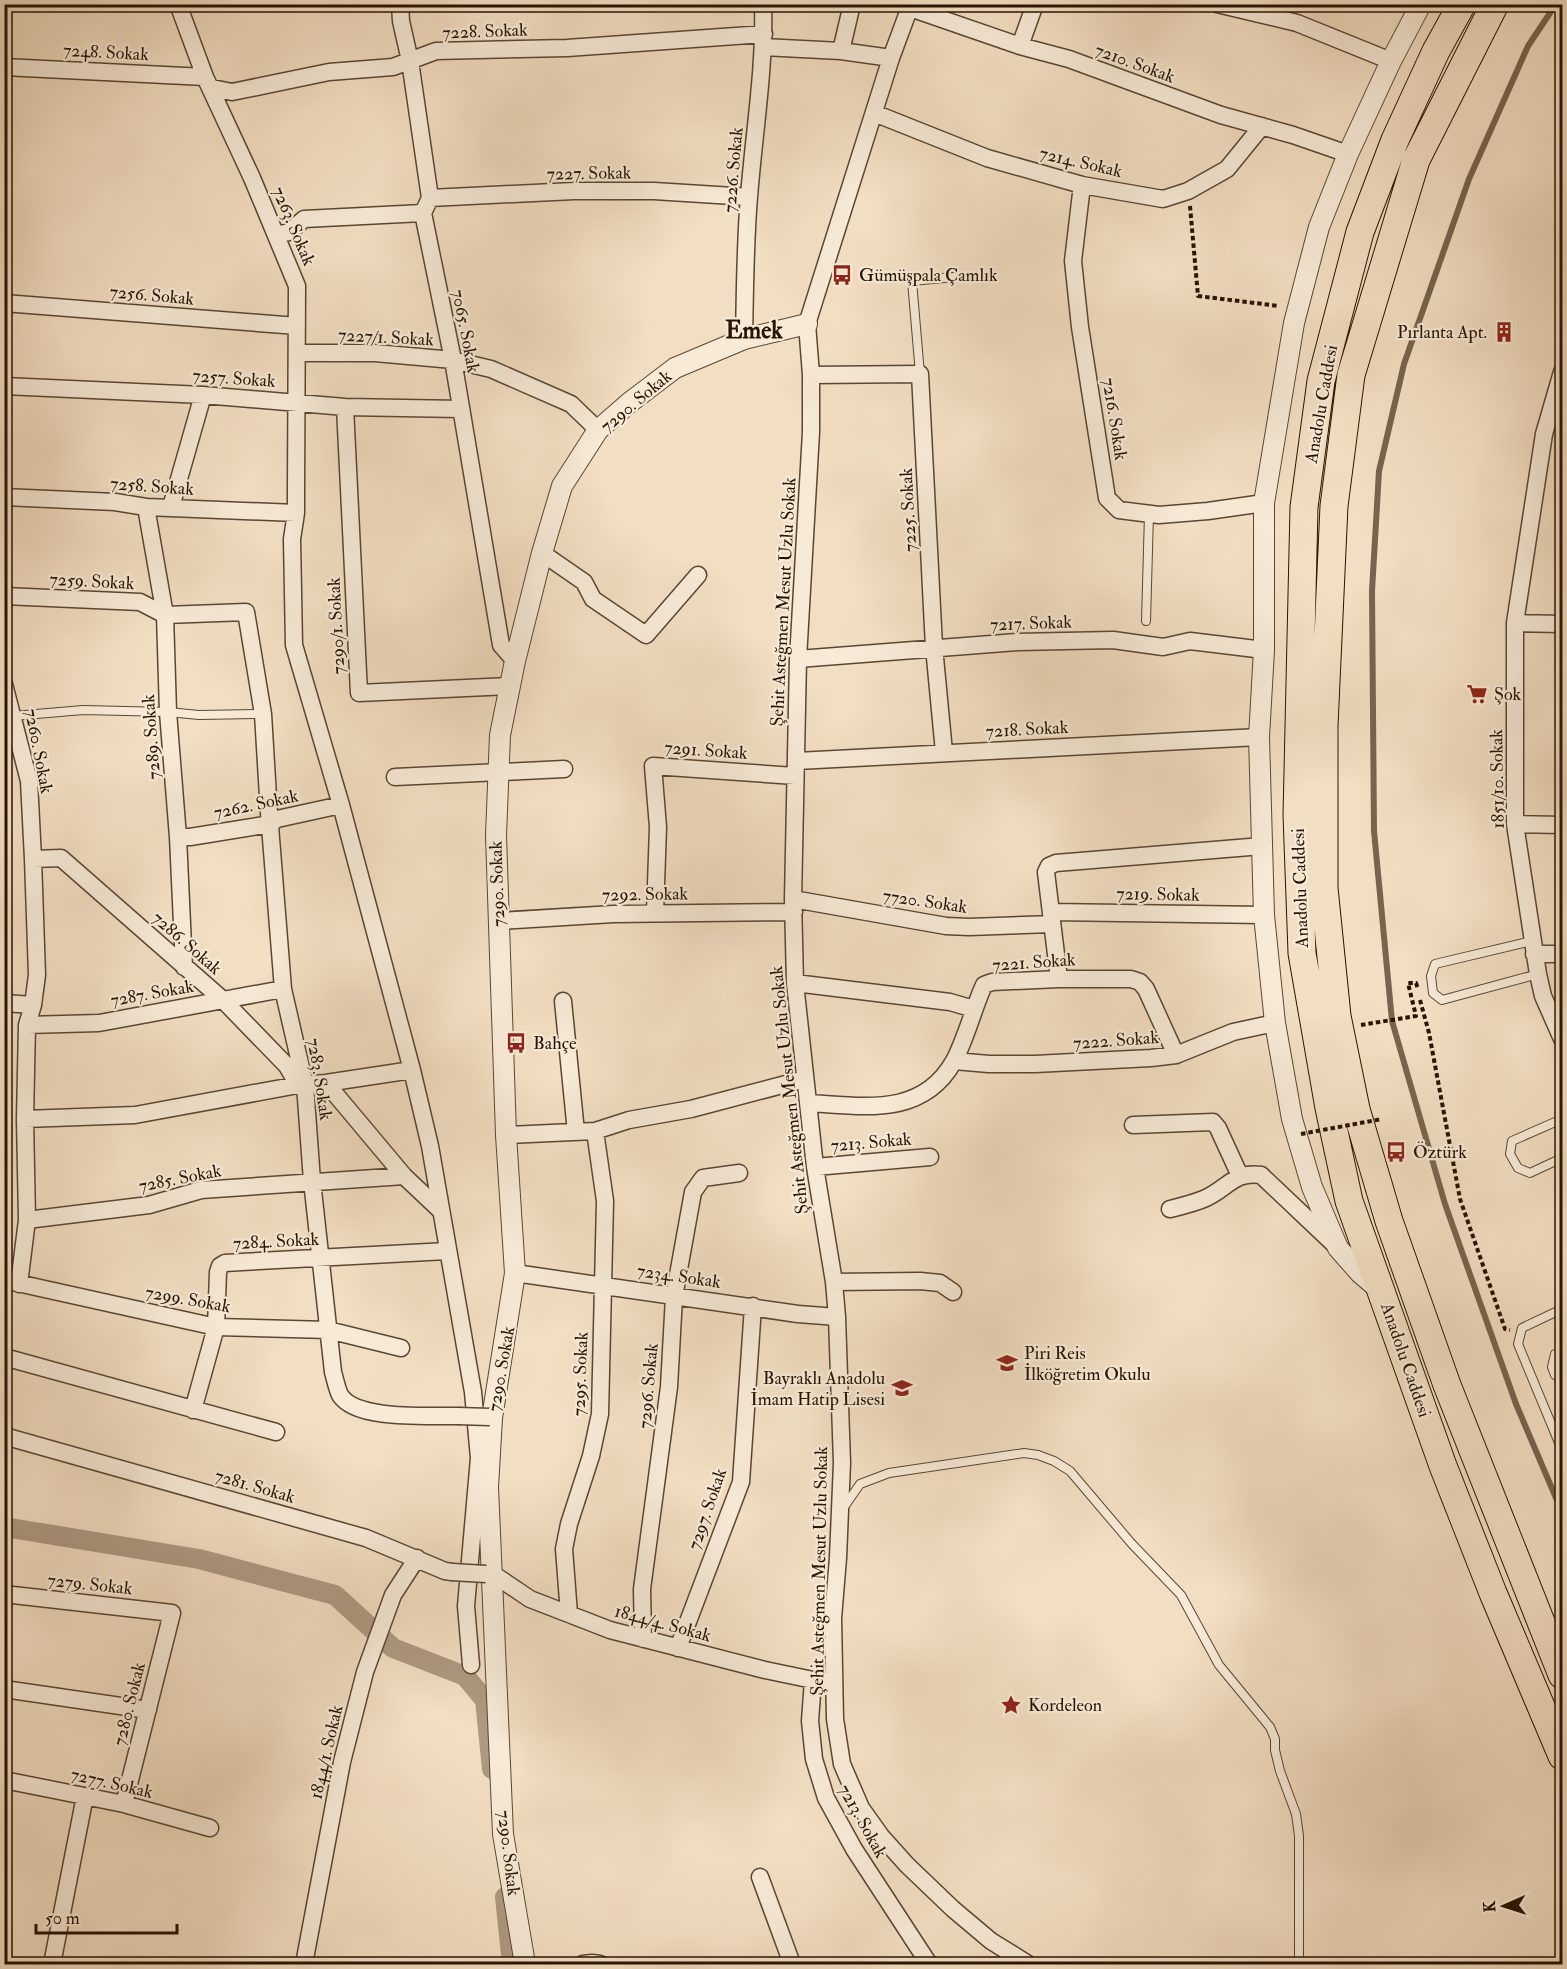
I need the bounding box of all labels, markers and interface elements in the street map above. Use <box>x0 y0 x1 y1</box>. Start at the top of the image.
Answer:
street label: 7228. Sokak <box>442 19 528 44</box>
street label: 7210. Sokak <box>1092 38 1178 89</box>
street label: 7248. Sokak <box>62 39 150 66</box>
street label: 7226. Sokak <box>718 126 749 214</box>
street label: 7214. Sokak <box>1037 142 1125 183</box>
street label: 7227. Sokak <box>546 161 632 186</box>
street label: 7263. Sokak <box>267 183 321 270</box>
bus stop icon: Gümüşpala Çamlık <box>830 263 854 287</box>
place label: Gümüşpala Çamlık <box>859 264 998 287</box>
street label: 7256. Sokak <box>109 280 195 311</box>
street label: 7065. Sokak <box>446 287 485 375</box>
district label: Emek <box>725 315 783 346</box>
building icon: Pırlanta Apt. <box>1492 320 1516 344</box>
place label: Pırlanta Apt. <box>1397 321 1487 344</box>
street label: 7227/1. Sokak <box>337 324 435 352</box>
street label: Anadolu Caddesi <box>1300 343 1343 466</box>
street label: 7257. Sokak <box>192 364 277 393</box>
street label: 7290. Sokak <box>596 365 677 438</box>
street label: 7216. Sokak <box>1097 376 1132 462</box>
street label: 7225. Sokak <box>895 467 922 553</box>
street label: 7258. Sokak <box>109 472 195 501</box>
street label: Şehit Asteğmen Mesut Uzlu Sokak <box>765 477 802 727</box>
street label: 7259. Sokak <box>49 568 135 595</box>
street label: 7290/1. Sokak <box>322 576 351 675</box>
street label: 7217. Sokak <box>990 611 1073 636</box>
supermarket icon: Şok <box>1465 682 1489 706</box>
place label: Şok <box>1494 683 1522 706</box>
street label: 7289. Sokak <box>137 693 166 780</box>
street label: 7260. Sokak <box>19 707 58 796</box>
street label: 7218. Sokak <box>985 716 1069 743</box>
street label: 1851/10. Sokak <box>1485 729 1510 829</box>
street label: 7291. Sokak <box>664 736 749 765</box>
street label: 7262. Sokak <box>212 784 301 825</box>
street label: Anadolu Caddesi <box>1287 827 1314 949</box>
street label: 7290. Sokak <box>484 840 510 927</box>
street label: 7292. Sokak <box>602 882 689 907</box>
street label: 7219. Sokak <box>1116 882 1200 907</box>
street label: 7720. Sokak <box>881 884 969 919</box>
street label: 7286. Sokak <box>147 907 227 980</box>
street label: 7221. Sokak <box>992 948 1077 977</box>
street label: Şehit Asteğmen Mesut Uzlu Sokak <box>765 964 814 1215</box>
street label: 7287. Sokak <box>109 975 196 1012</box>
street label: 7222. Sokak <box>1072 1026 1160 1055</box>
bus stop icon: Bahçe <box>504 1031 528 1055</box>
place label: Bahçe <box>533 1032 577 1055</box>
street label: 7283. Sokak <box>302 1036 337 1122</box>
street label: 7213. Sokak <box>830 1127 913 1157</box>
bus stop icon: Öztürk <box>1384 1140 1408 1164</box>
place label: Öztürk <box>1413 1141 1467 1164</box>
street label: 7285. Sokak <box>137 1159 224 1198</box>
street label: 7284. Sokak <box>232 1228 320 1255</box>
street label: 7234. Sokak <box>635 1259 723 1294</box>
street label: 7299. Sokak <box>143 1281 233 1318</box>
street label: Anadolu Caddesi <box>1375 1299 1436 1421</box>
street label: 7290. Sokak <box>483 1324 520 1414</box>
street label: 7295. Sokak <box>568 1331 593 1417</box>
street label: 7296. Sokak <box>633 1342 664 1430</box>
place label: Piri Reis İlköğretim Okulu <box>1024 1342 1151 1386</box>
school or university icon: Piri Reis İlköğretim Okulu <box>995 1351 1019 1375</box>
place label: Bayraklı Anadolu İmam Hatip Lisesi <box>751 1367 885 1411</box>
school or university icon: Bayraklı Anadolu İmam Hatip Lisesi <box>890 1376 914 1400</box>
street label: Şehit Asteğmen Mesut Uzlu Sokak <box>806 1446 833 1696</box>
street label: 7281. Sokak <box>212 1464 298 1509</box>
street label: 7297. Sokak <box>683 1465 732 1553</box>
street label: 7279. Sokak <box>46 1569 134 1600</box>
street label: 1844/4. Sokak <box>612 1600 714 1648</box>
street label: 7280. Sokak <box>108 1660 151 1748</box>
place icon: Kordeleon <box>999 1693 1023 1717</box>
place label: Kordeleon <box>1028 1694 1102 1717</box>
street label: 1844/1. Sokak <box>304 1702 349 1802</box>
street label: 7277. Sokak <box>68 1763 156 1804</box>
street label: 7213. Sokak <box>833 1780 892 1863</box>
street label: 7290. Sokak <box>492 1809 525 1898</box>
north arrow <box>1474 1876 1534 1936</box>
scale bar <box>36 1897 177 1935</box>
text: K <box>1480 1900 1500 1913</box>
text: 50 m <box>45 1907 80 1930</box>

